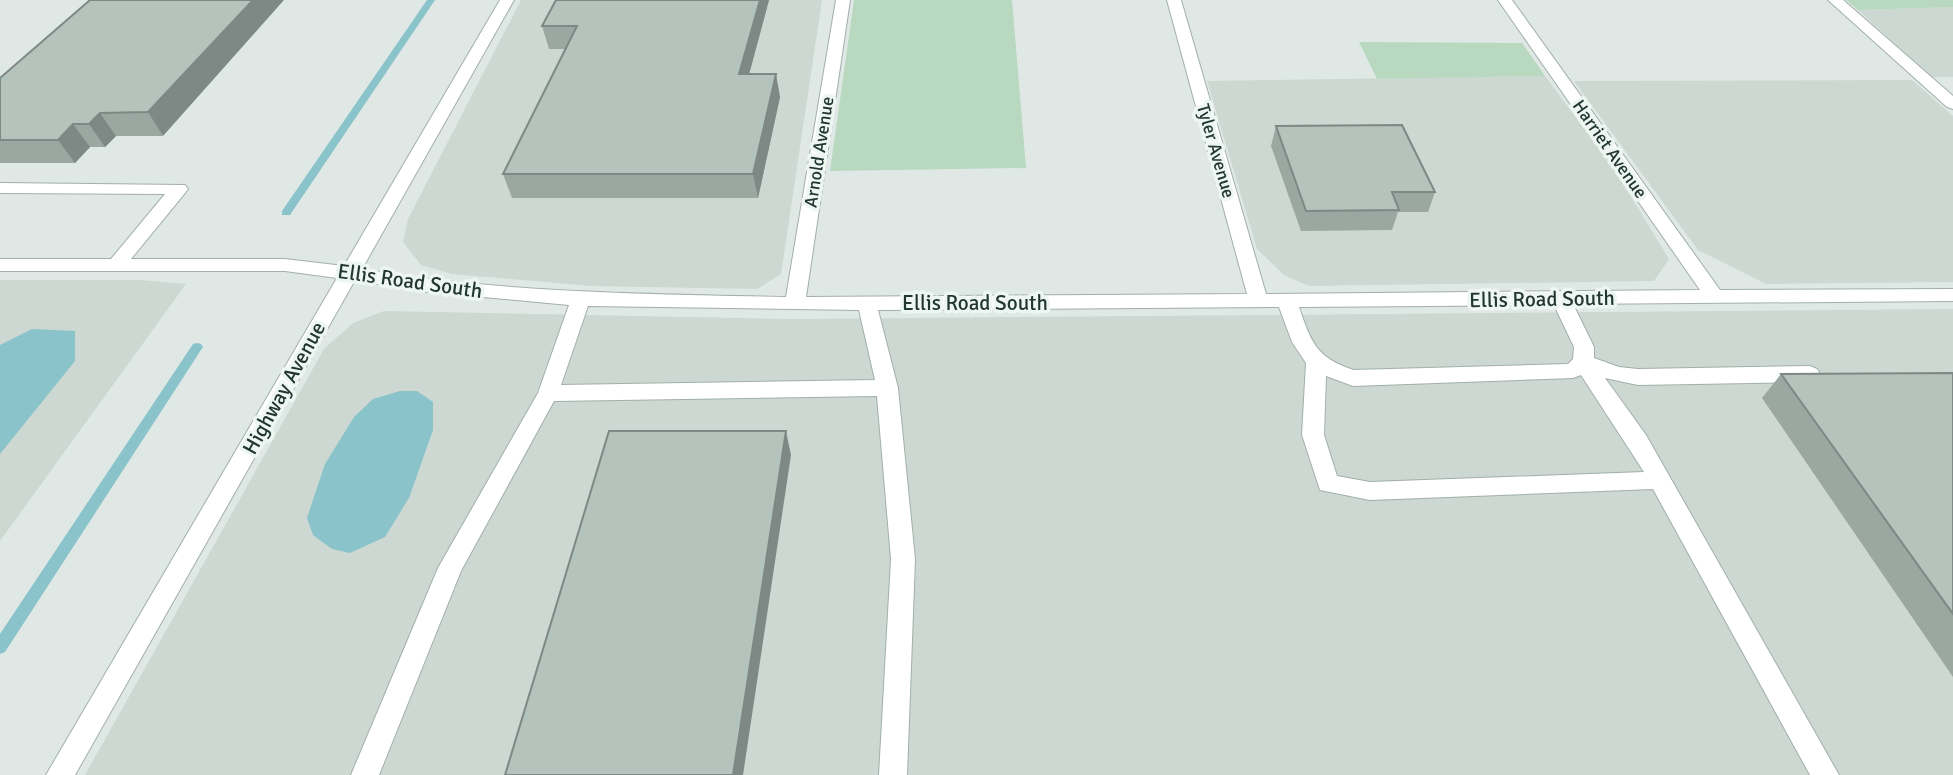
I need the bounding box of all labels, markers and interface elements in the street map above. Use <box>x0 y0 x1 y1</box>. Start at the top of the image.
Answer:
street label: Arnold Avenue <box>799 95 839 209</box>
street label: Harriet Avenue <box>1568 95 1652 203</box>
street label: Tyler Avenue <box>1192 101 1240 201</box>
street label: Ellis Road South <box>336 258 484 304</box>
street label: Ellis Road South <box>1469 285 1615 313</box>
street label: Ellis Road South <box>902 290 1048 316</box>
street label: Highway Avenue <box>237 317 331 459</box>

